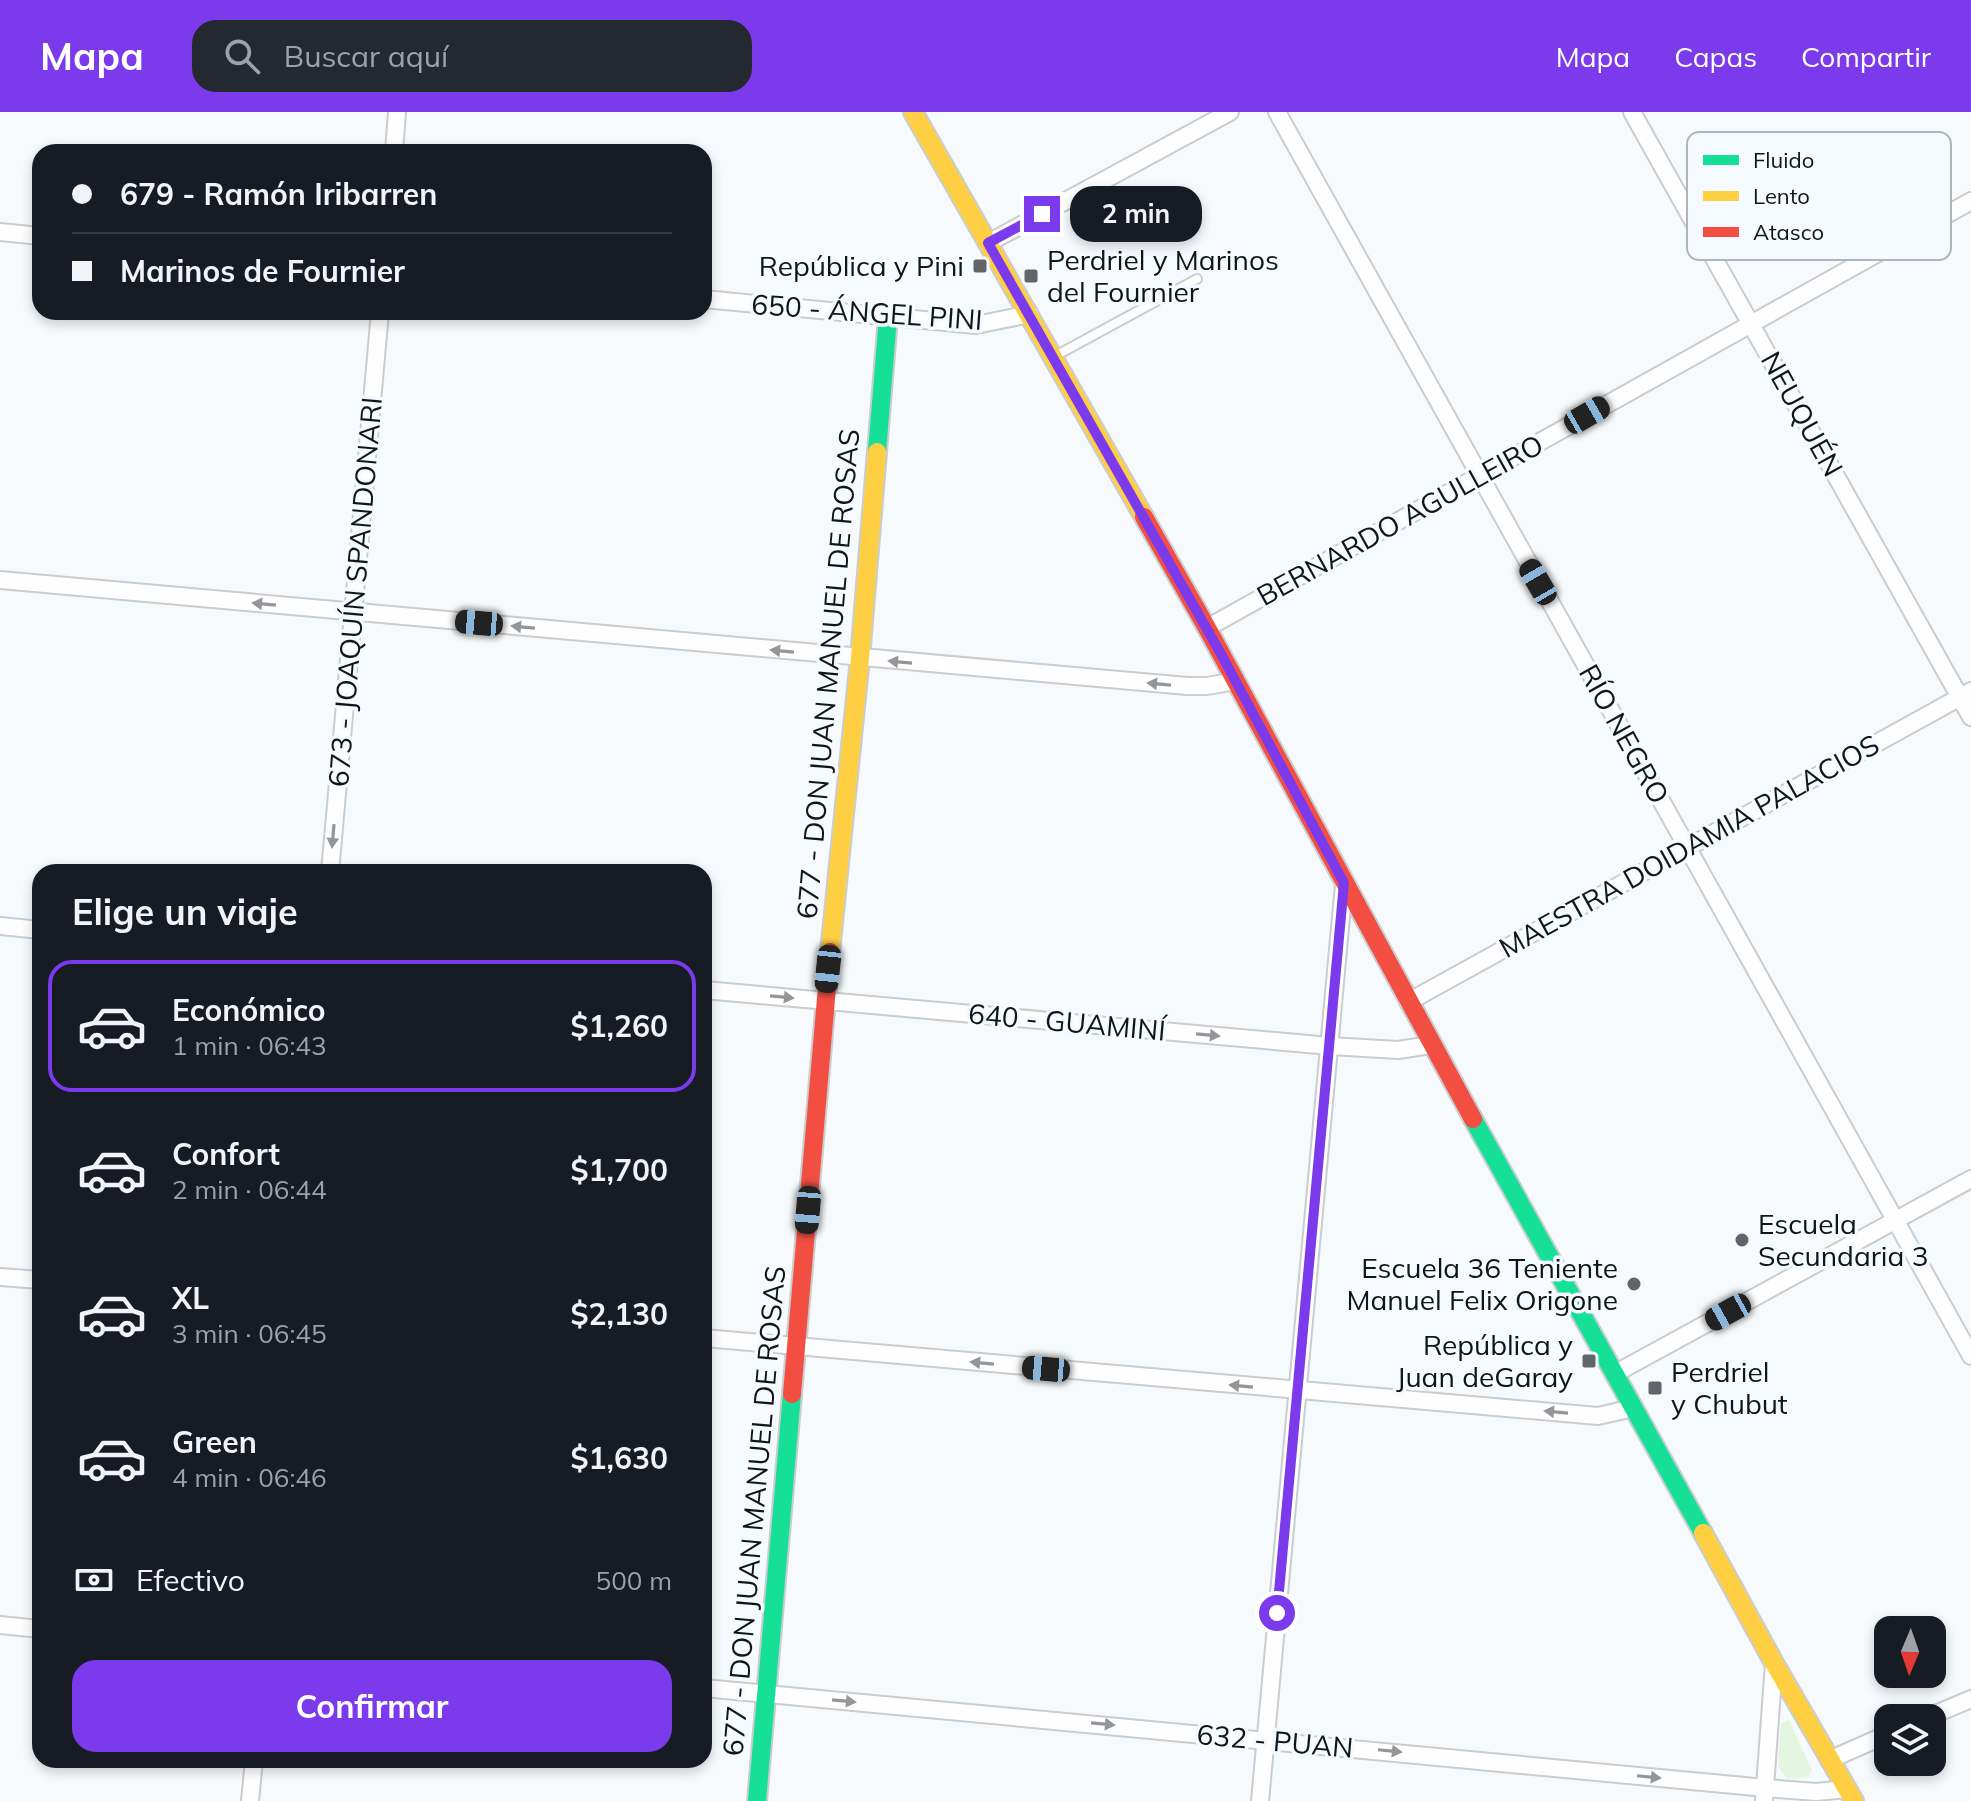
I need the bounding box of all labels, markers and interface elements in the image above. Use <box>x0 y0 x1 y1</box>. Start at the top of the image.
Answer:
search box <box>192 20 752 92</box>
text: Mapa <box>40 32 144 80</box>
icon: search <box>220 34 264 78</box>
text: Buscar aquí <box>284 37 448 75</box>
text: Mapa <box>1556 39 1630 74</box>
text: Capas <box>1674 39 1757 74</box>
text: Compartir <box>1801 39 1931 74</box>
legend <box>1687 132 1951 260</box>
text: Fluido <box>1753 146 1814 174</box>
text: 679 - Ramón Iribarren <box>120 175 437 213</box>
text: Lento <box>1753 182 1810 210</box>
callout: 2 min <box>1070 186 1202 242</box>
route end <box>1024 196 1060 232</box>
text: 2 min <box>1102 197 1170 230</box>
text: Atasco <box>1753 218 1824 246</box>
place label: Perdriel y Marinos del Fournier <box>1047 242 1279 309</box>
place label: República y Pini <box>759 248 964 283</box>
text: Marinos de Fournier <box>120 252 405 290</box>
marker: República y Pini <box>971 257 989 275</box>
marker: Perdriel y Marinos del Fournier <box>1022 267 1040 285</box>
street label: 650 - ÁNGEL PINI <box>750 286 984 337</box>
street label: NEUQUÉN <box>1754 345 1851 482</box>
car <box>1560 393 1614 437</box>
street label: 673 - JOAQUÍN SPANDONARI <box>320 396 389 788</box>
street label: BERNARDO AGULLEIRO <box>1251 426 1549 613</box>
street label: 677 - DON JUAN MANUEL DE ROSAS <box>789 427 866 920</box>
car <box>1516 555 1560 609</box>
one-way arrow <box>251 597 276 610</box>
car <box>454 609 504 637</box>
one-way arrow <box>510 621 535 634</box>
one-way arrow <box>769 645 794 658</box>
one-way arrow <box>887 655 912 668</box>
street label: RÍO NEGRO <box>1572 658 1677 810</box>
one-way arrow <box>1146 677 1171 690</box>
street label: MAESTRA DOIDAMIA PALACIOS <box>1493 726 1885 965</box>
one-way arrow <box>326 824 339 849</box>
text: Elige un viaje <box>72 889 298 934</box>
car <box>814 944 842 994</box>
icon: car <box>76 990 148 1062</box>
one-way arrow <box>770 990 795 1003</box>
text: Económico <box>172 991 326 1029</box>
street label: 640 - GUAMINÍ <box>967 995 1169 1048</box>
text: $1,260 <box>571 1007 668 1045</box>
text: 1 min · 06:43 <box>172 1029 327 1062</box>
one-way arrow <box>1196 1029 1221 1042</box>
icon: car <box>76 1134 148 1206</box>
text: Confort <box>172 1135 280 1173</box>
text: $1,700 <box>571 1151 668 1189</box>
text: 2 min · 06:44 <box>172 1173 327 1206</box>
car <box>794 1185 822 1235</box>
place label: Escuela Secundaria 3 <box>1758 1206 1928 1273</box>
marker: Escuela Secundaria 3 <box>1733 1231 1751 1249</box>
place label: Escuela 36 Teniente Manuel Felix Origone <box>1346 1250 1618 1317</box>
street label: 677 - DON JUAN MANUEL DE ROSAS <box>715 1264 792 1757</box>
marker: Escuela 36 Teniente Manuel Felix Origone <box>1625 1275 1643 1293</box>
icon: car <box>76 1278 148 1350</box>
text: XL <box>172 1279 209 1317</box>
car <box>1701 1290 1755 1334</box>
text: $2,130 <box>571 1295 668 1333</box>
text: 3 min · 06:45 <box>172 1317 327 1350</box>
place label: República y Juan deGaray <box>1396 1327 1573 1394</box>
marker: República y Juan deGaray <box>1580 1352 1598 1370</box>
place label: Perdriel y Chubut <box>1671 1354 1788 1421</box>
car <box>1021 1355 1071 1383</box>
one-way arrow <box>969 1356 994 1369</box>
one-way arrow <box>1228 1379 1253 1392</box>
marker: Perdriel y Chubut <box>1646 1379 1664 1397</box>
one-way arrow <box>1543 1405 1568 1418</box>
icon: car <box>76 1422 148 1494</box>
text: Green <box>172 1423 257 1461</box>
text: $1,630 <box>571 1439 668 1477</box>
text: 4 min · 06:46 <box>172 1461 327 1494</box>
icon: cash <box>72 1558 116 1602</box>
text: Efectivo <box>136 1561 245 1599</box>
text: 500 m <box>596 1564 672 1597</box>
route start <box>1259 1595 1295 1631</box>
north arrow <box>1874 1616 1946 1688</box>
map controls <box>1874 1616 1946 1776</box>
button: Confirmar <box>72 1660 672 1752</box>
one-way arrow <box>832 1694 857 1707</box>
button: layers <box>1874 1704 1946 1776</box>
street label: 632 - PUAN <box>1195 1716 1355 1765</box>
one-way arrow <box>1091 1718 1116 1731</box>
one-way arrow <box>1378 1745 1403 1758</box>
one-way arrow <box>1637 1770 1662 1783</box>

